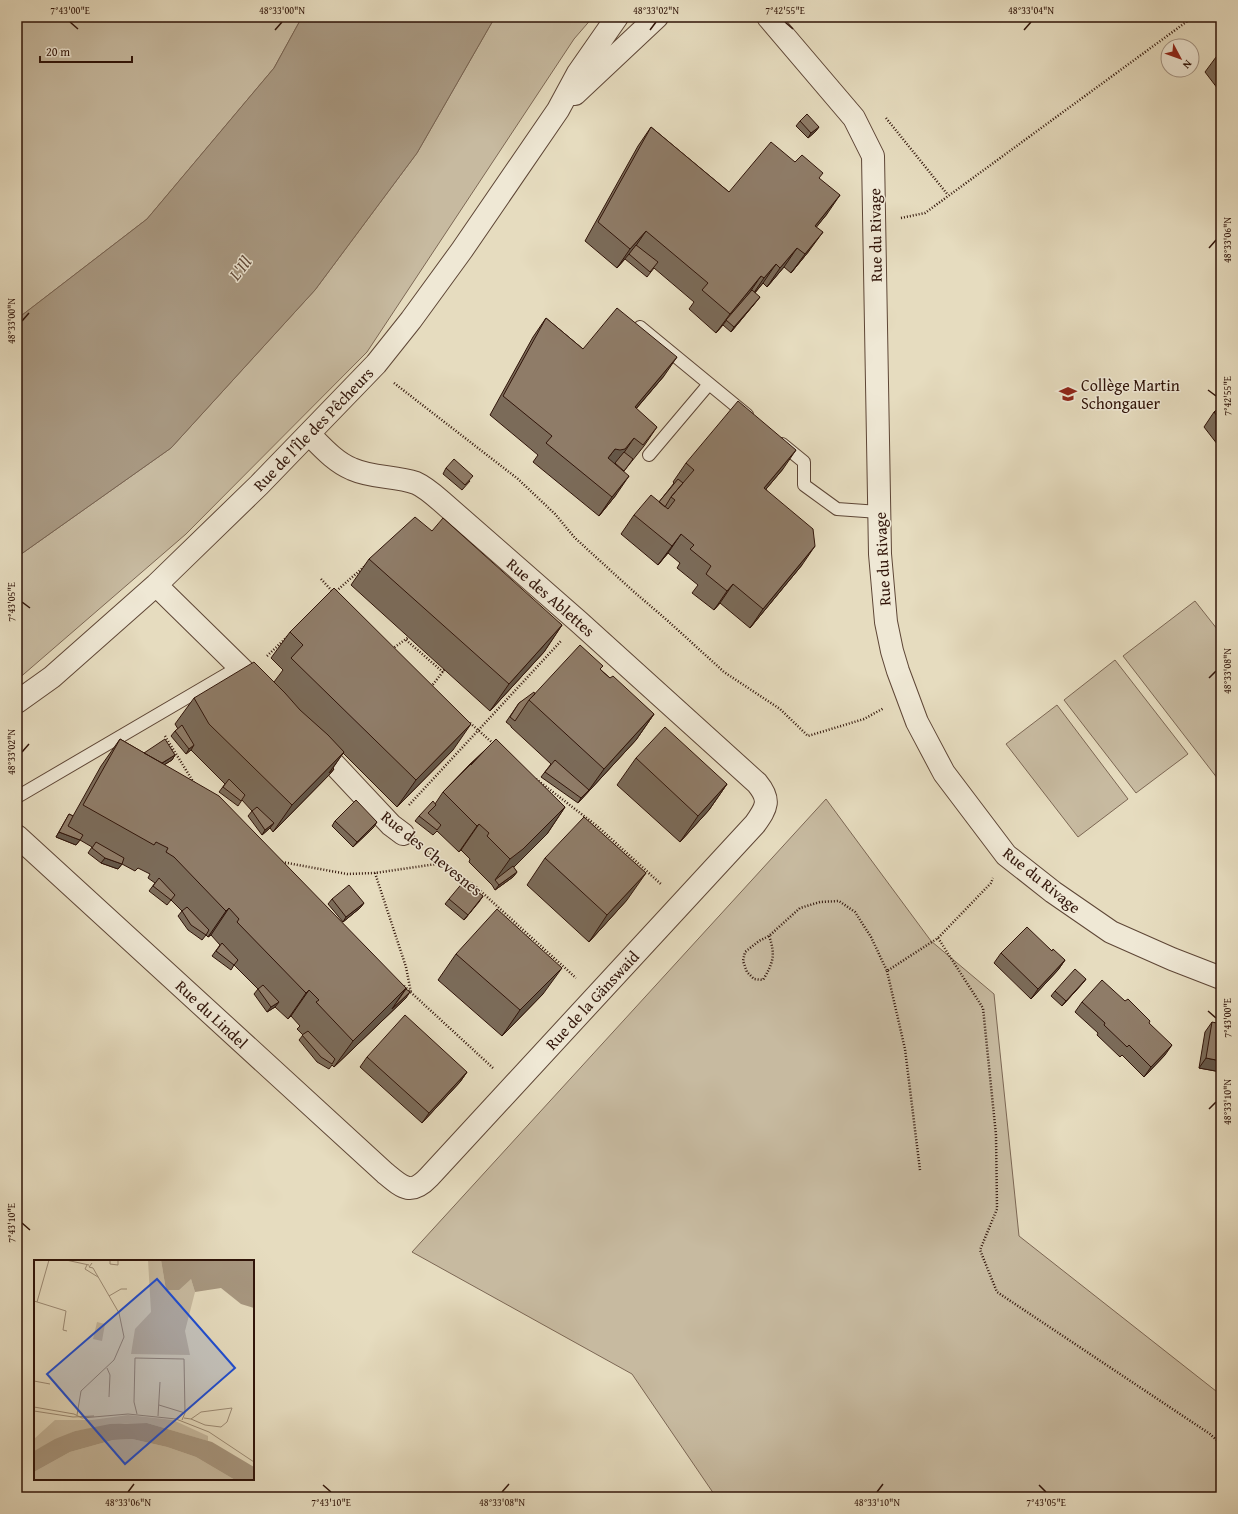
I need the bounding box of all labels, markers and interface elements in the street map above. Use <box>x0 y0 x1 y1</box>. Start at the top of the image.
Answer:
text: 7°43'00"E <box>50 3 90 18</box>
text: 48°33'00"N <box>259 3 305 18</box>
text: 48°33'02"N <box>633 3 679 18</box>
text: 7°42'55"E <box>765 3 805 18</box>
text: 48°33'04"N <box>1008 3 1054 18</box>
scale bar <box>40 38 132 64</box>
north arrow <box>1160 38 1200 78</box>
text: 20 m <box>46 43 70 60</box>
text: N <box>1179 57 1196 73</box>
street label: Rue du Rivage <box>862 188 888 282</box>
text: 48°33'06"N <box>1220 217 1235 263</box>
water label: L'Ill <box>222 250 257 286</box>
text: 48°33'00"N <box>4 298 19 344</box>
street label: Rue de l'Île des Pêcheurs <box>247 361 379 497</box>
place label: Collège Martin Schongauer <box>1081 373 1180 415</box>
text: 7°42'55"E <box>1220 376 1235 416</box>
school or university icon: Collège Martin Schongauer <box>1058 384 1078 404</box>
street label: Rue du Rivage <box>868 511 896 607</box>
street label: Rue des Ablettes <box>502 552 600 642</box>
text: 7°43'05"E <box>4 582 19 622</box>
text: 48°33'08"N <box>1220 648 1235 694</box>
text: 48°33'02"N <box>4 729 19 775</box>
street label: Rue des Chevesnes <box>376 805 488 901</box>
street label: Rue du Rivage <box>998 841 1086 919</box>
street label: Rue de la Gänswaid <box>540 945 645 1055</box>
street label: Rue du Lindel <box>170 974 254 1054</box>
text: 7°43'00"E <box>1220 998 1235 1038</box>
text: 48°33'10"N <box>1220 1079 1235 1125</box>
text: 7°43'10"E <box>4 1203 19 1243</box>
inset map <box>34 1260 254 1480</box>
text: 48°33'06"N <box>105 1495 151 1510</box>
text: 7°43'10"E <box>311 1495 351 1510</box>
text: 48°33'08"N <box>479 1495 525 1510</box>
text: 48°33'10"N <box>854 1495 900 1510</box>
text: 7°43'05"E <box>1026 1495 1066 1510</box>

